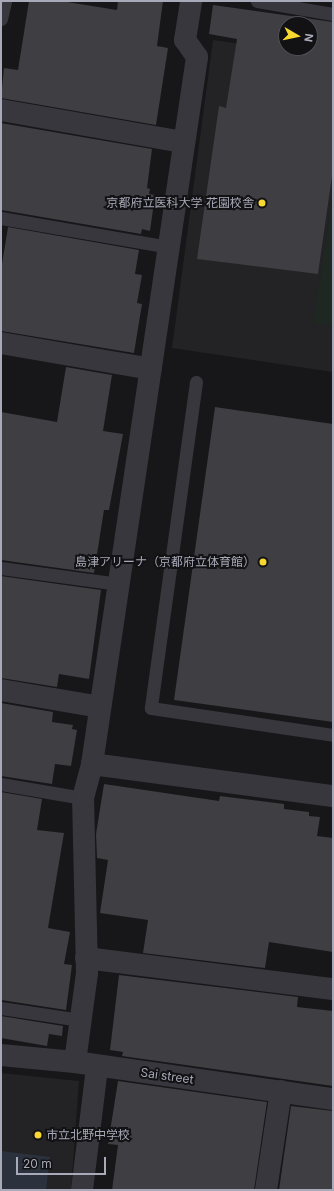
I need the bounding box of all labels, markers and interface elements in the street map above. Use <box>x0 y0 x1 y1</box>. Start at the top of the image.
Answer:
north arrow <box>278 16 318 56</box>
text: N <box>301 32 316 43</box>
place label: 京都府立医科大学 花園校舎 <box>107 196 254 210</box>
marker: 京都府立医科大学 花園校舎 <box>257 198 267 208</box>
place label: 島津アリーナ（京都府立体育館） <box>75 555 255 569</box>
marker: 島津アリーナ（京都府立体育館） <box>258 557 268 567</box>
street label: Sai street <box>140 1065 194 1087</box>
place label: 市立北野中学校 <box>46 1128 130 1142</box>
marker: 市立北野中学校 <box>33 1130 43 1140</box>
scale bar <box>18 1149 108 1175</box>
text: 20 m <box>23 1156 52 1171</box>

